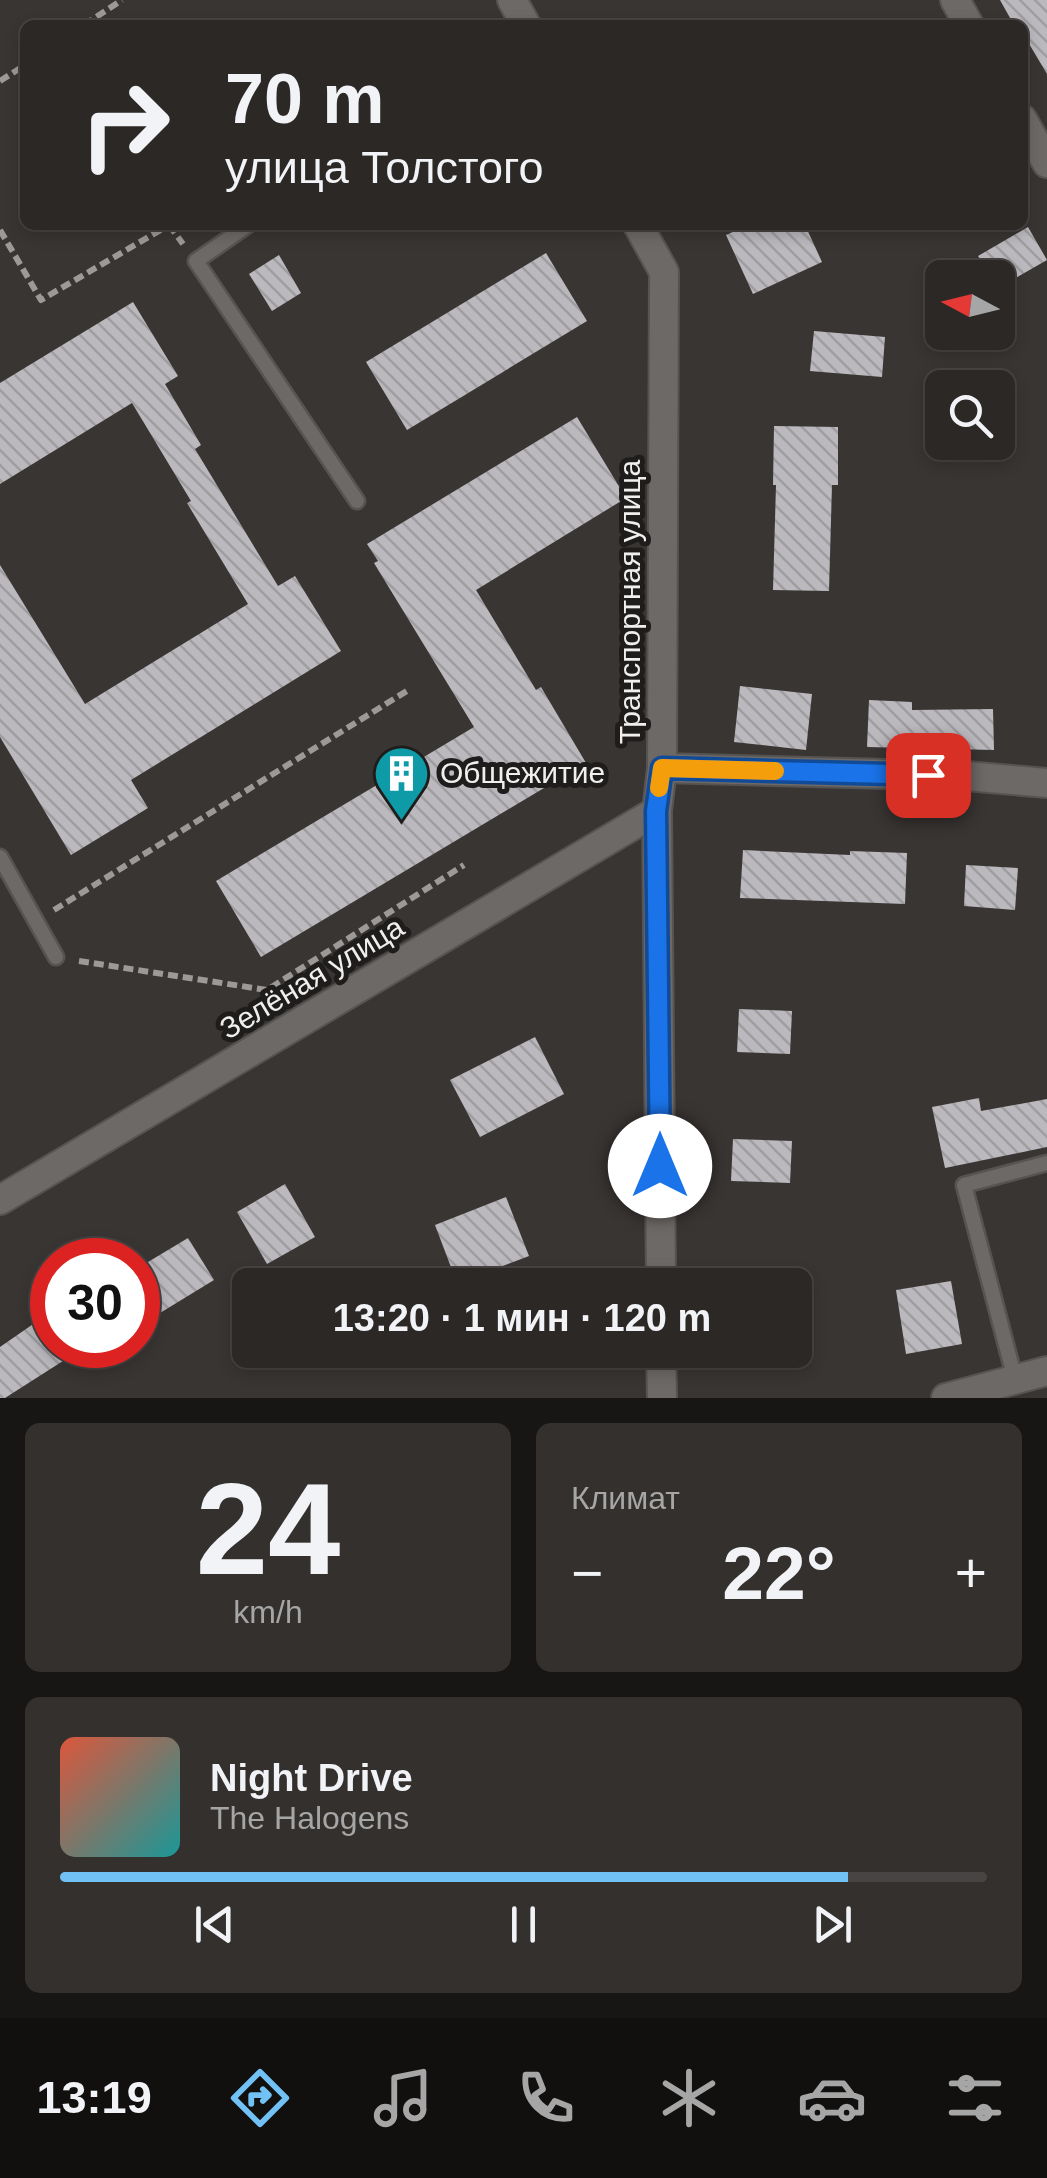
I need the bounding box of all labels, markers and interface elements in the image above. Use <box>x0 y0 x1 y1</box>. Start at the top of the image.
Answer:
icon: right <box>60 60 190 190</box>
text: 70 m <box>225 60 385 138</box>
text: улица Толстого <box>225 142 544 193</box>
north arrow <box>925 260 1015 350</box>
map controls <box>925 260 1015 460</box>
button: search <box>925 370 1015 460</box>
street label: Транспортная улица <box>613 459 646 744</box>
pin <box>886 733 971 818</box>
building icon: Общежитие <box>371 743 431 822</box>
icon: arrive <box>901 748 956 803</box>
place label: Общежитие <box>440 756 605 789</box>
street label: Зелёная улица <box>214 910 410 1045</box>
position arrow <box>608 1114 712 1218</box>
speed limit sign: 30 <box>30 1238 160 1368</box>
text: 13:20 · 1 мин · 120 m <box>333 1297 711 1339</box>
text: 24 <box>196 1456 340 1602</box>
text: Климат <box>571 1480 680 1516</box>
text: 22° <box>722 1531 836 1615</box>
text: − <box>571 1542 603 1604</box>
text: + <box>955 1542 987 1604</box>
text: km/h <box>233 1594 303 1630</box>
text: Night Drive <box>210 1757 413 1799</box>
text: The Halogens <box>210 1800 409 1836</box>
icon: previous <box>187 1897 242 1952</box>
icon: pause <box>496 1897 551 1952</box>
icon: next <box>805 1897 860 1952</box>
icon: directions <box>225 2063 295 2133</box>
icon: music <box>368 2063 438 2133</box>
icon: phone <box>511 2063 581 2133</box>
icon: climate <box>654 2063 724 2133</box>
icon: car <box>797 2063 867 2133</box>
icon: filters <box>940 2063 1010 2133</box>
text: 13:19 <box>37 2072 152 2123</box>

